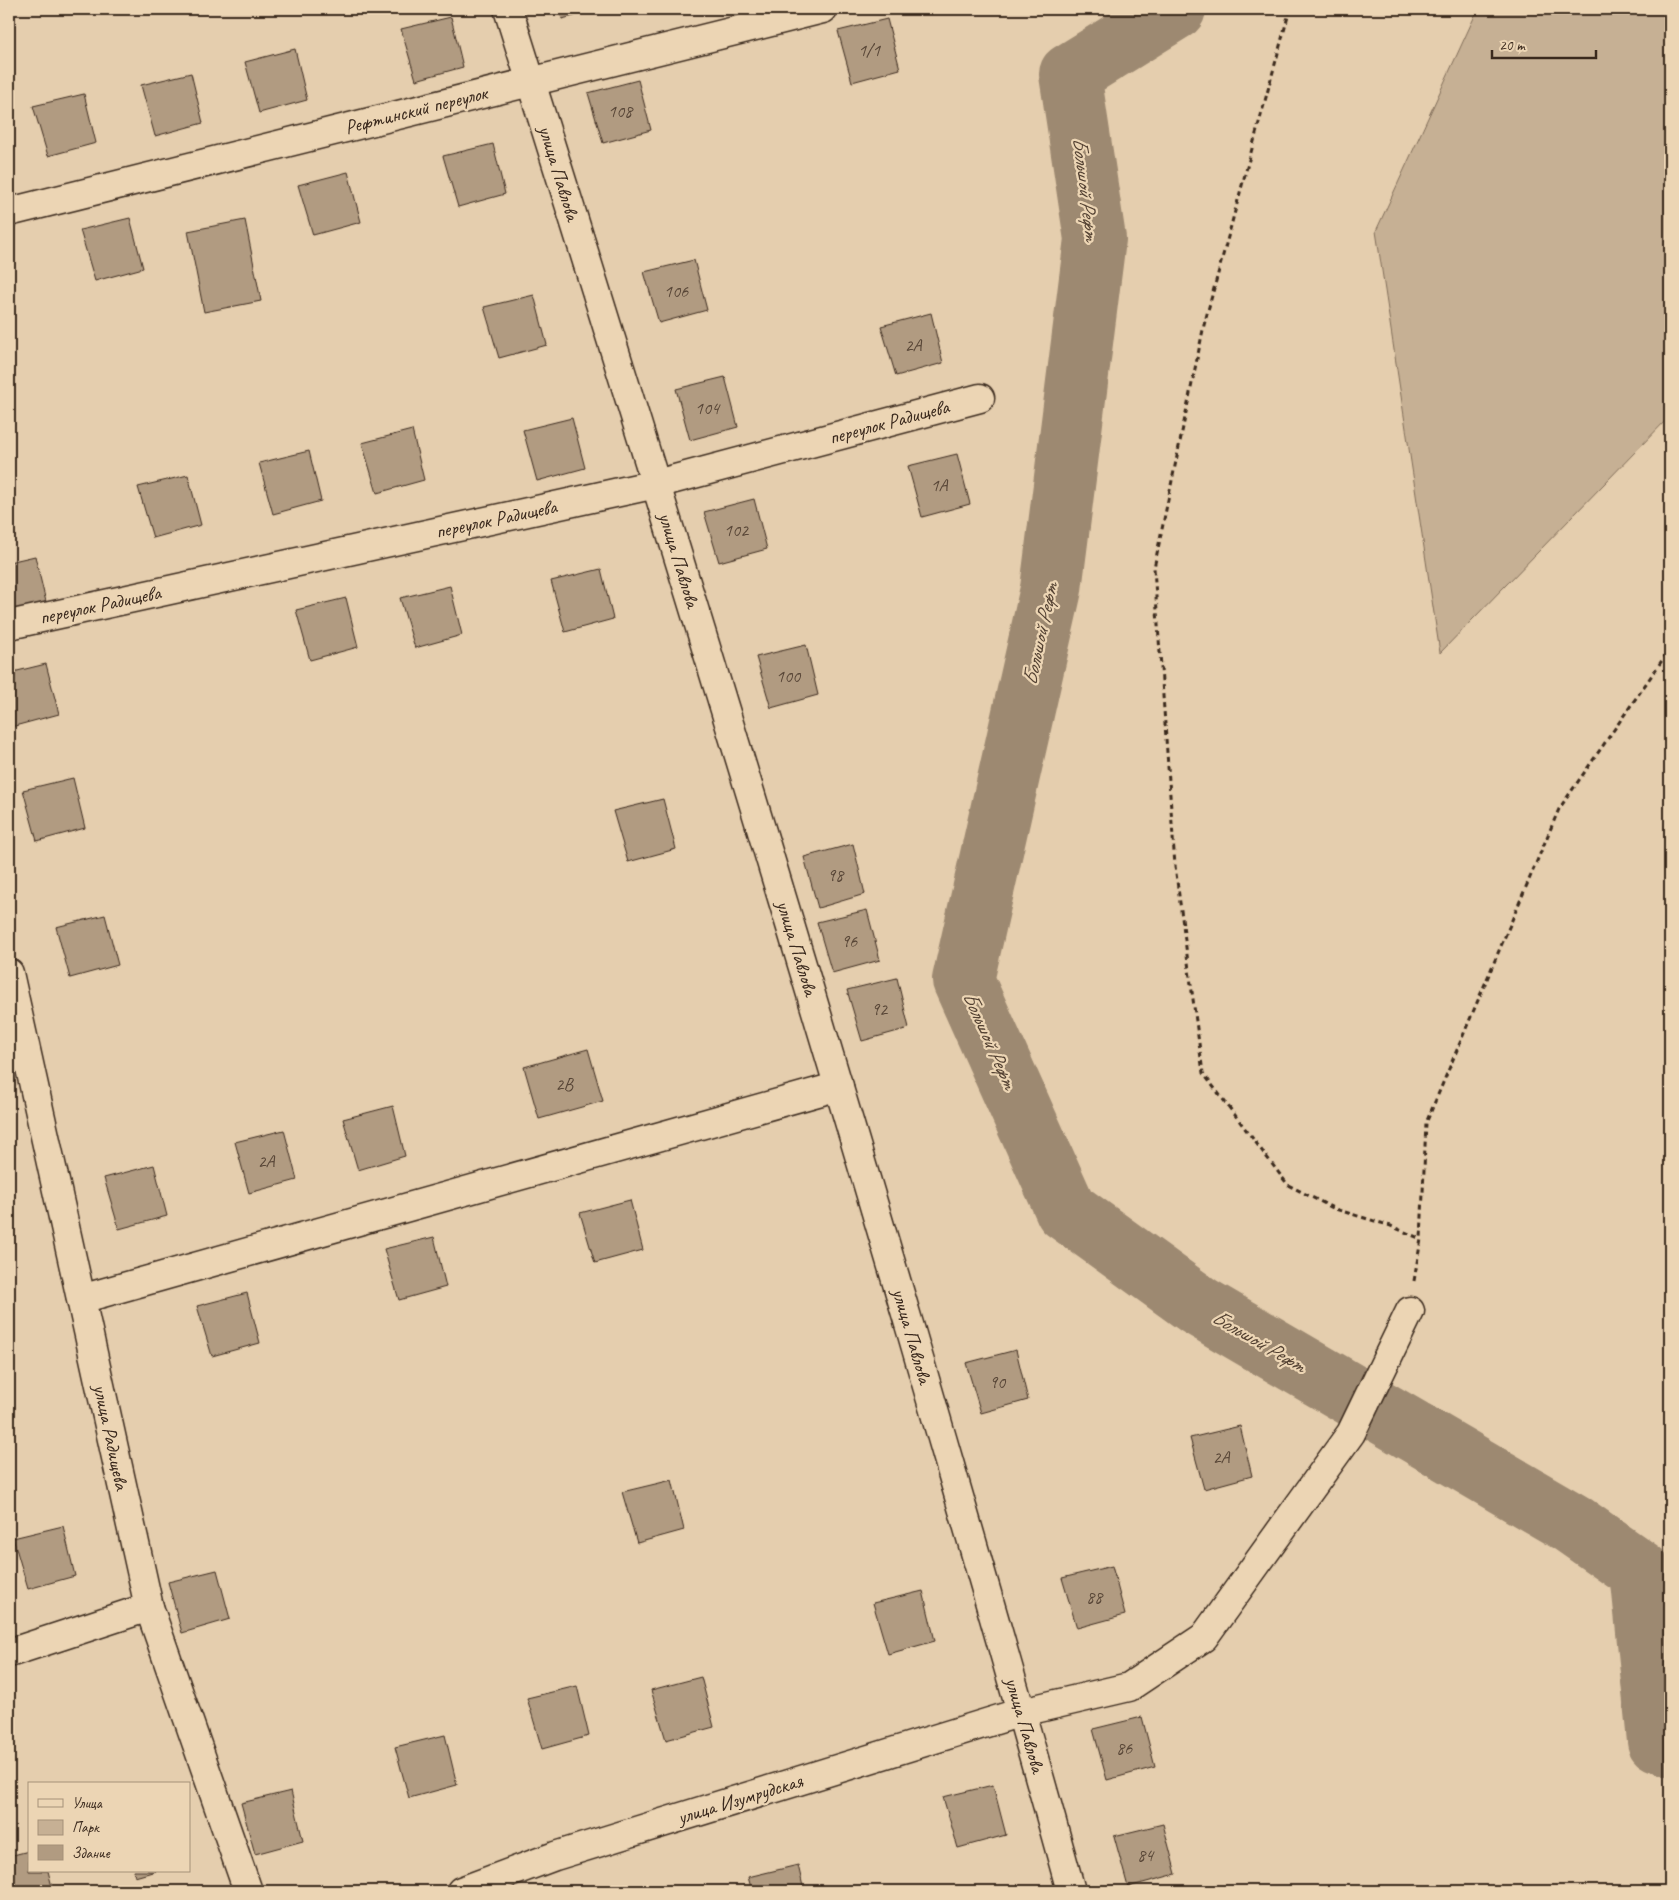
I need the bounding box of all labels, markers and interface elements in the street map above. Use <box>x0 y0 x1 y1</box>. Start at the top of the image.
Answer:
scale bar <box>1492 28 1595 60</box>
text: 20 m <box>1499 36 1526 55</box>
house number: 1/1 <box>858 39 881 61</box>
street label: Рефтинский переулок <box>342 80 491 140</box>
house number: 108 <box>608 100 634 122</box>
street label: улица Павлова <box>532 121 586 225</box>
water label: Большой Рефт <box>1067 136 1105 244</box>
house number: 106 <box>664 280 689 302</box>
house number: 2А <box>904 334 923 356</box>
street label: переулок Радищева <box>826 393 954 450</box>
house number: 104 <box>695 397 721 419</box>
house number: 1А <box>930 474 949 496</box>
street label: переулок Радищева <box>433 494 561 544</box>
street label: улица Павлова <box>652 508 706 612</box>
house number: 102 <box>724 519 750 541</box>
water label: Большой Рефт <box>1016 578 1064 687</box>
street label: переулок Радищева <box>37 580 165 630</box>
house number: 100 <box>776 665 802 687</box>
house number: 98 <box>827 864 845 886</box>
street label: улица Павлова <box>770 896 824 1000</box>
house number: 96 <box>841 930 858 952</box>
water label: Большой Рефт <box>957 987 1024 1095</box>
house number: 92 <box>871 998 889 1020</box>
house number: 2В <box>555 1073 574 1095</box>
house number: 2А <box>257 1150 276 1172</box>
street label: улица Павлова <box>886 1284 938 1388</box>
water label: Большой Рефт <box>1208 1304 1312 1379</box>
house number: 90 <box>989 1371 1007 1393</box>
street label: улица Радищева <box>87 1381 135 1493</box>
house number: 2А <box>1212 1446 1231 1468</box>
house number: 88 <box>1086 1586 1104 1608</box>
street label: улица Павлова <box>999 1673 1051 1777</box>
house number: 86 <box>1116 1737 1133 1759</box>
street label: улица Изумрудская <box>673 1768 806 1830</box>
legend <box>28 1782 190 1872</box>
text: Улица <box>72 1794 103 1813</box>
text: Парк <box>72 1818 100 1837</box>
text: Здание <box>72 1844 111 1863</box>
house number: 84 <box>1137 1844 1155 1866</box>

